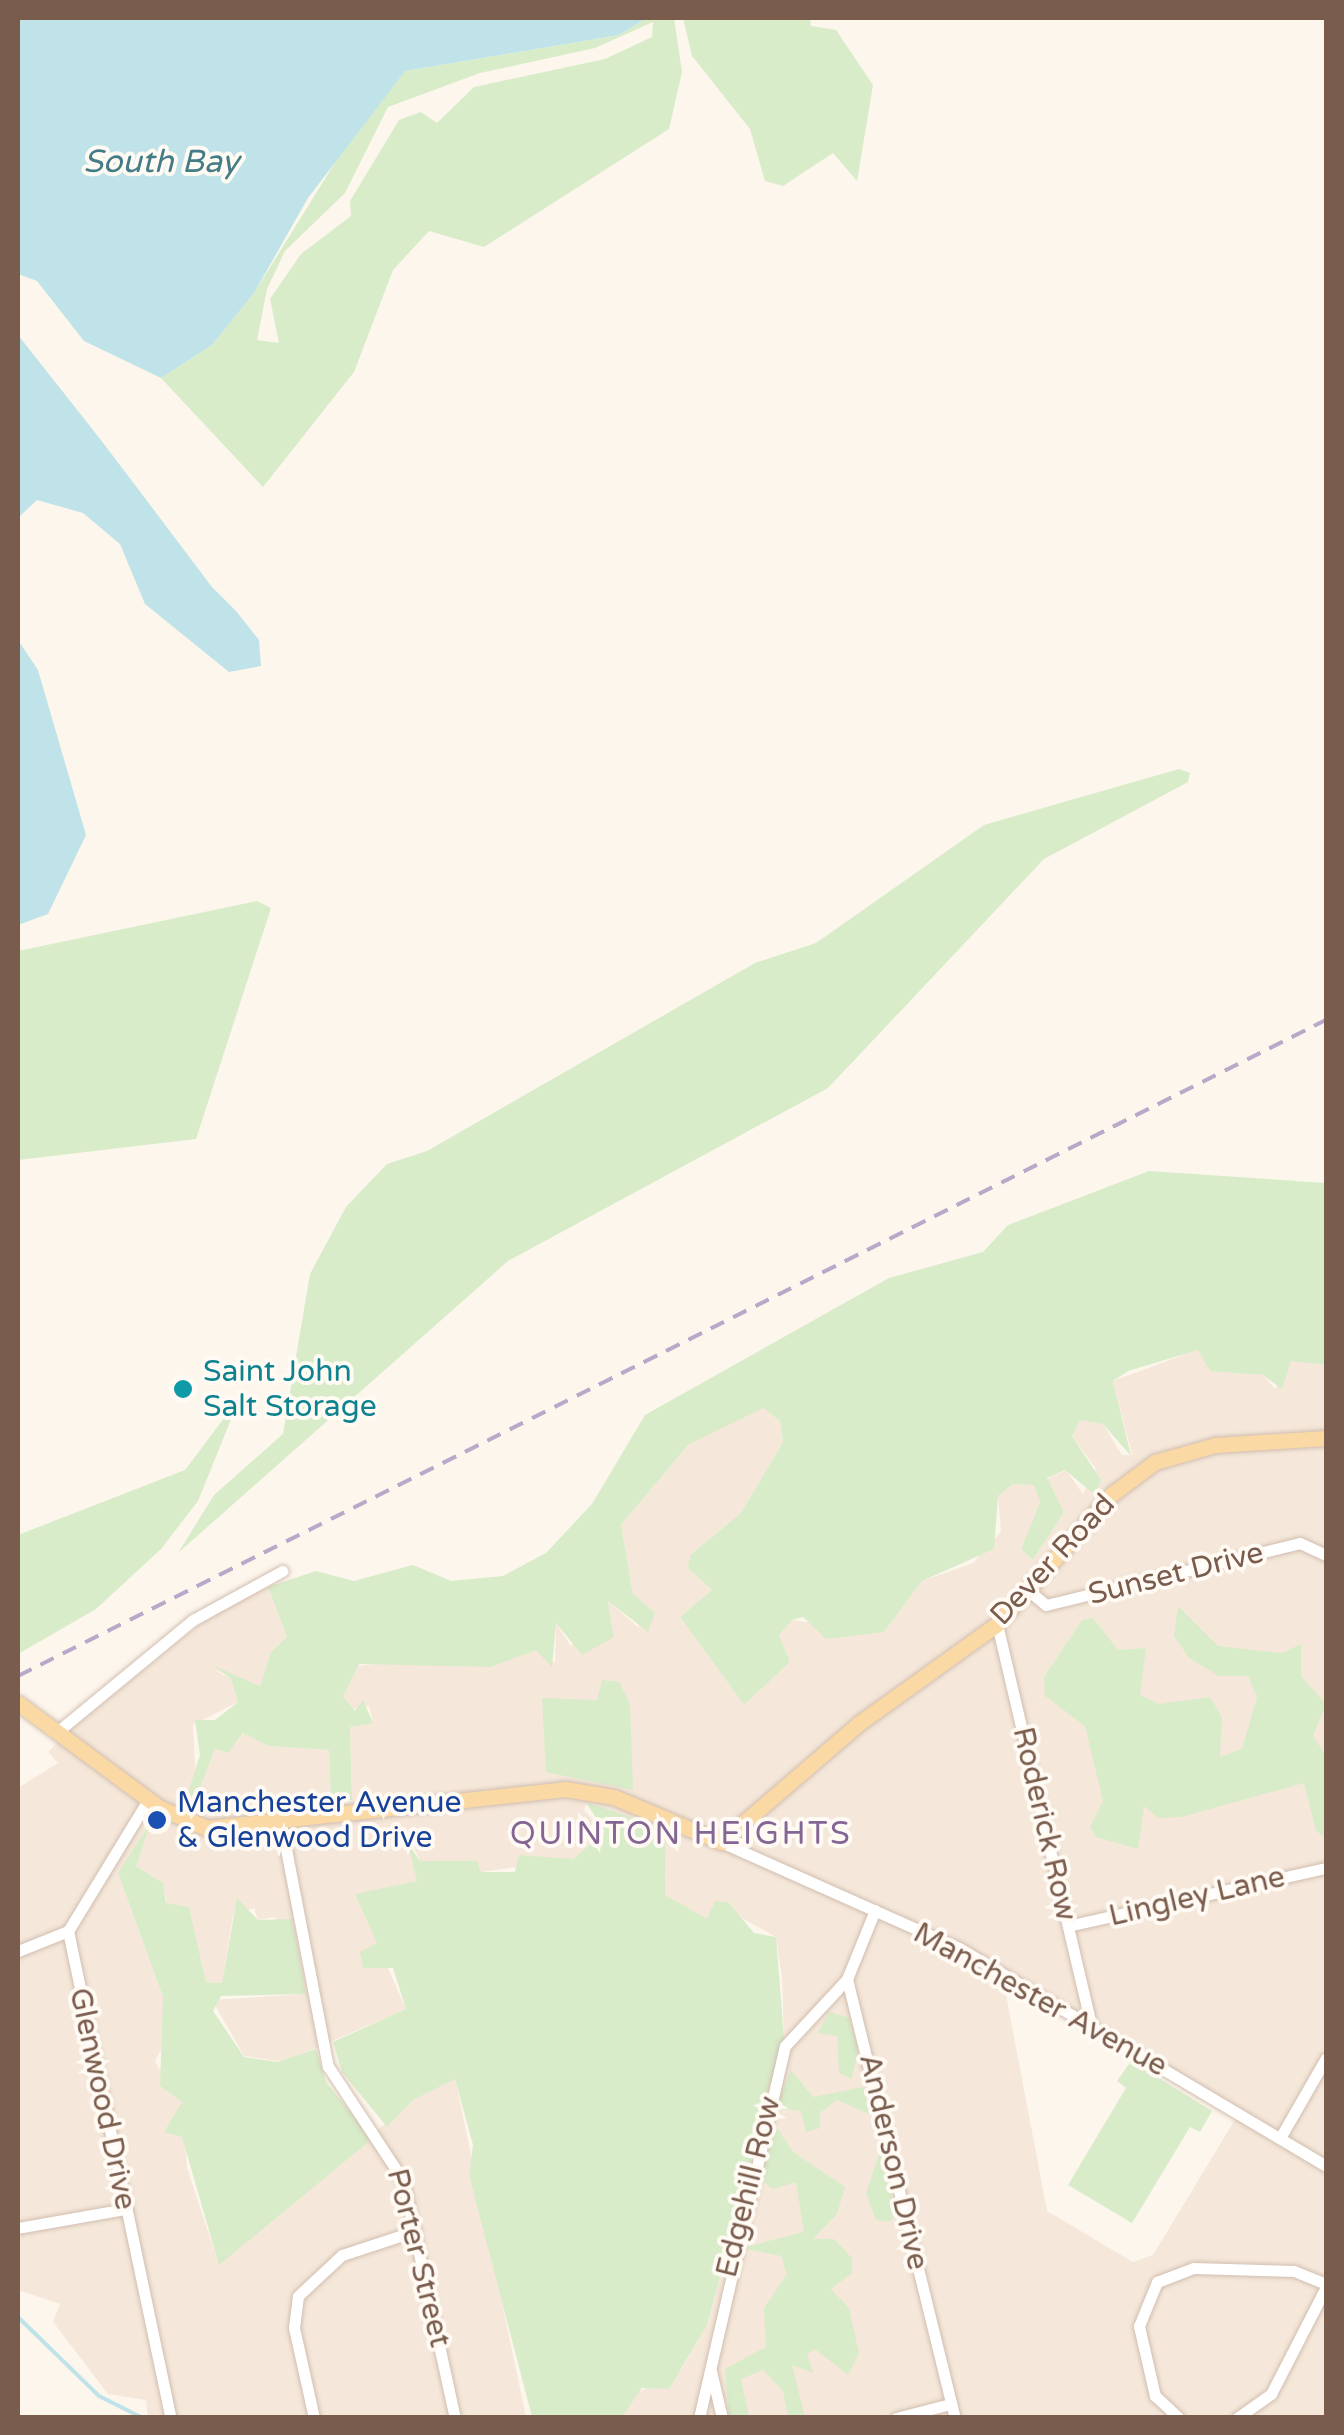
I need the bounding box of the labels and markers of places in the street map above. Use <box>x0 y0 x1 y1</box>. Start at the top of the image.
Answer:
place label: Saint John Salt Storage <box>203 1354 377 1424</box>
marker: Saint John Salt Storage <box>172 1378 194 1400</box>
place label: Manchester Avenue & Glenwood Drive <box>177 1785 462 1856</box>
marker: Manchester Avenue & Glenwood Drive <box>146 1809 168 1831</box>

